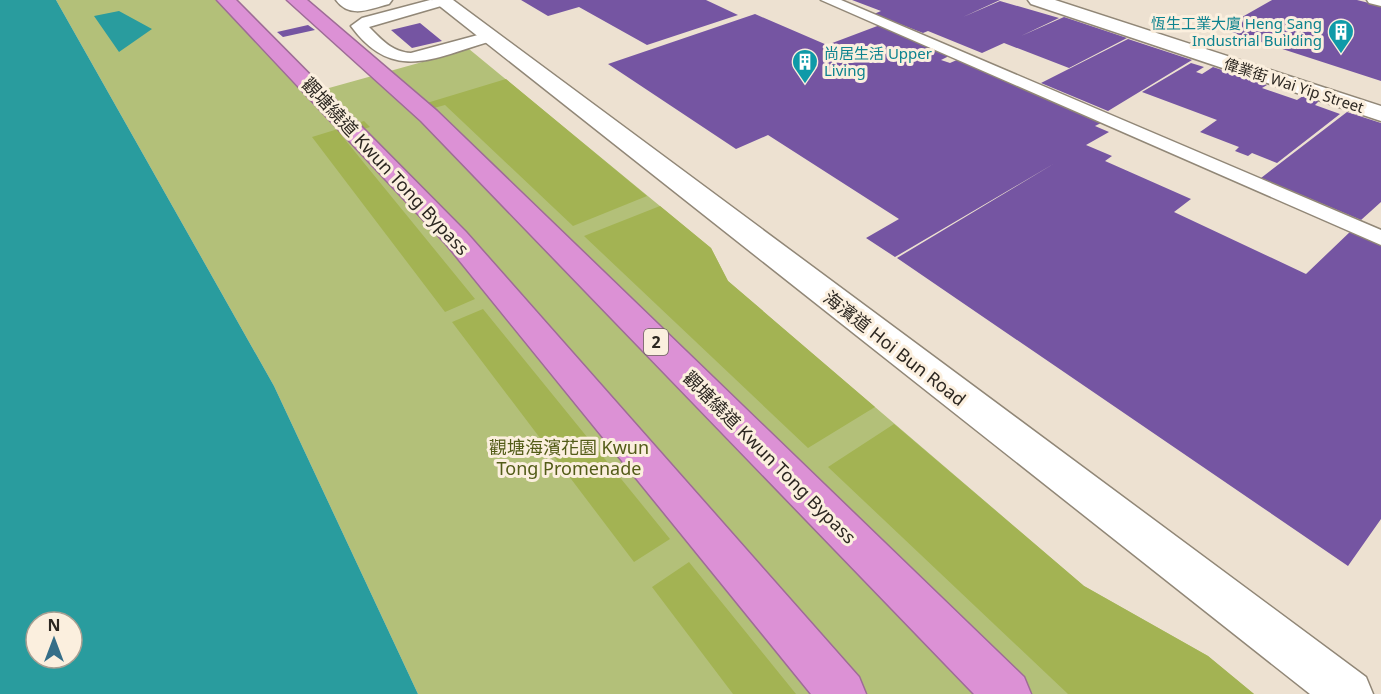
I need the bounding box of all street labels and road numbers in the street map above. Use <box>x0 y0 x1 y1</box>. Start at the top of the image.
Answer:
street label: 偉業街 Wai Yip Street <box>1221 53 1367 117</box>
street label: 觀塘繞道 Kwun Tong Bypass <box>297 72 475 260</box>
street label: 海濱道 Hoi Bun Road <box>819 285 971 411</box>
road number: 2 <box>644 329 668 355</box>
street label: 觀塘繞道 Kwun Tong Bypass <box>679 366 861 548</box>

